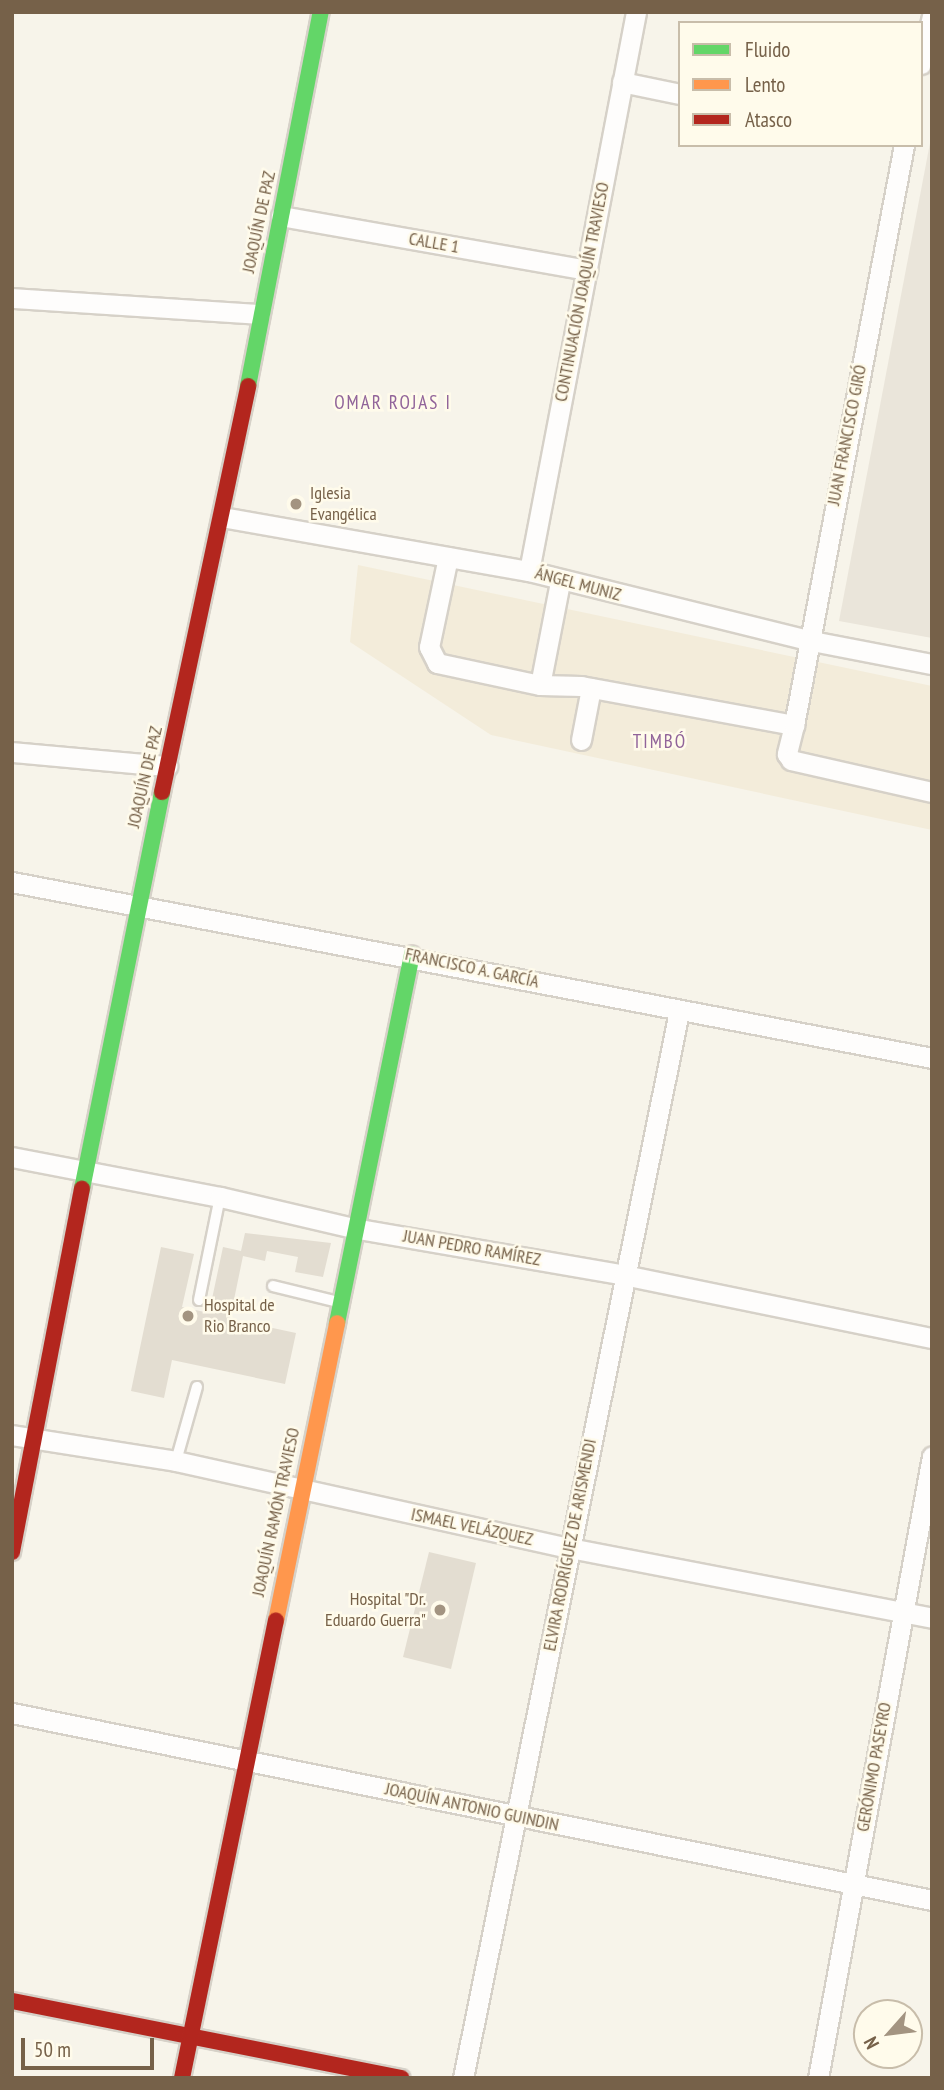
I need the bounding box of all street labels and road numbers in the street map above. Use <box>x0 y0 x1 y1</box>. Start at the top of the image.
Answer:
street label: JOAQUÍN DE PAZ <box>238 169 280 275</box>
street label: CONTINUACIÓN JOAQUÍN TRAVIESO <box>550 180 614 404</box>
street label: CALLE 1 <box>407 228 461 258</box>
street label: JUAN FRANCISCO GIRÓ <box>823 363 871 507</box>
street label: ÁNGEL MUNIZ <box>532 562 624 606</box>
street label: JOAQUÍN DE PAZ <box>123 724 167 830</box>
street label: FRANCISCO A. GARCÍA <box>402 943 542 993</box>
street label: JUAN PEDRO RAMÍREZ <box>401 1225 543 1271</box>
street label: JOAQUÍN RAMÓN TRAVIESO <box>248 1425 304 1599</box>
street label: ELVIRA RODRÍGUEZ DE ARISMENDI <box>539 1436 601 1654</box>
street label: ISMAEL VELÁZQUEZ <box>408 1503 536 1551</box>
street label: GERÓNIMO PASEYRO <box>852 1701 896 1833</box>
street label: JOAQUÍN ANTONIO GUINDIN <box>383 1778 561 1836</box>

